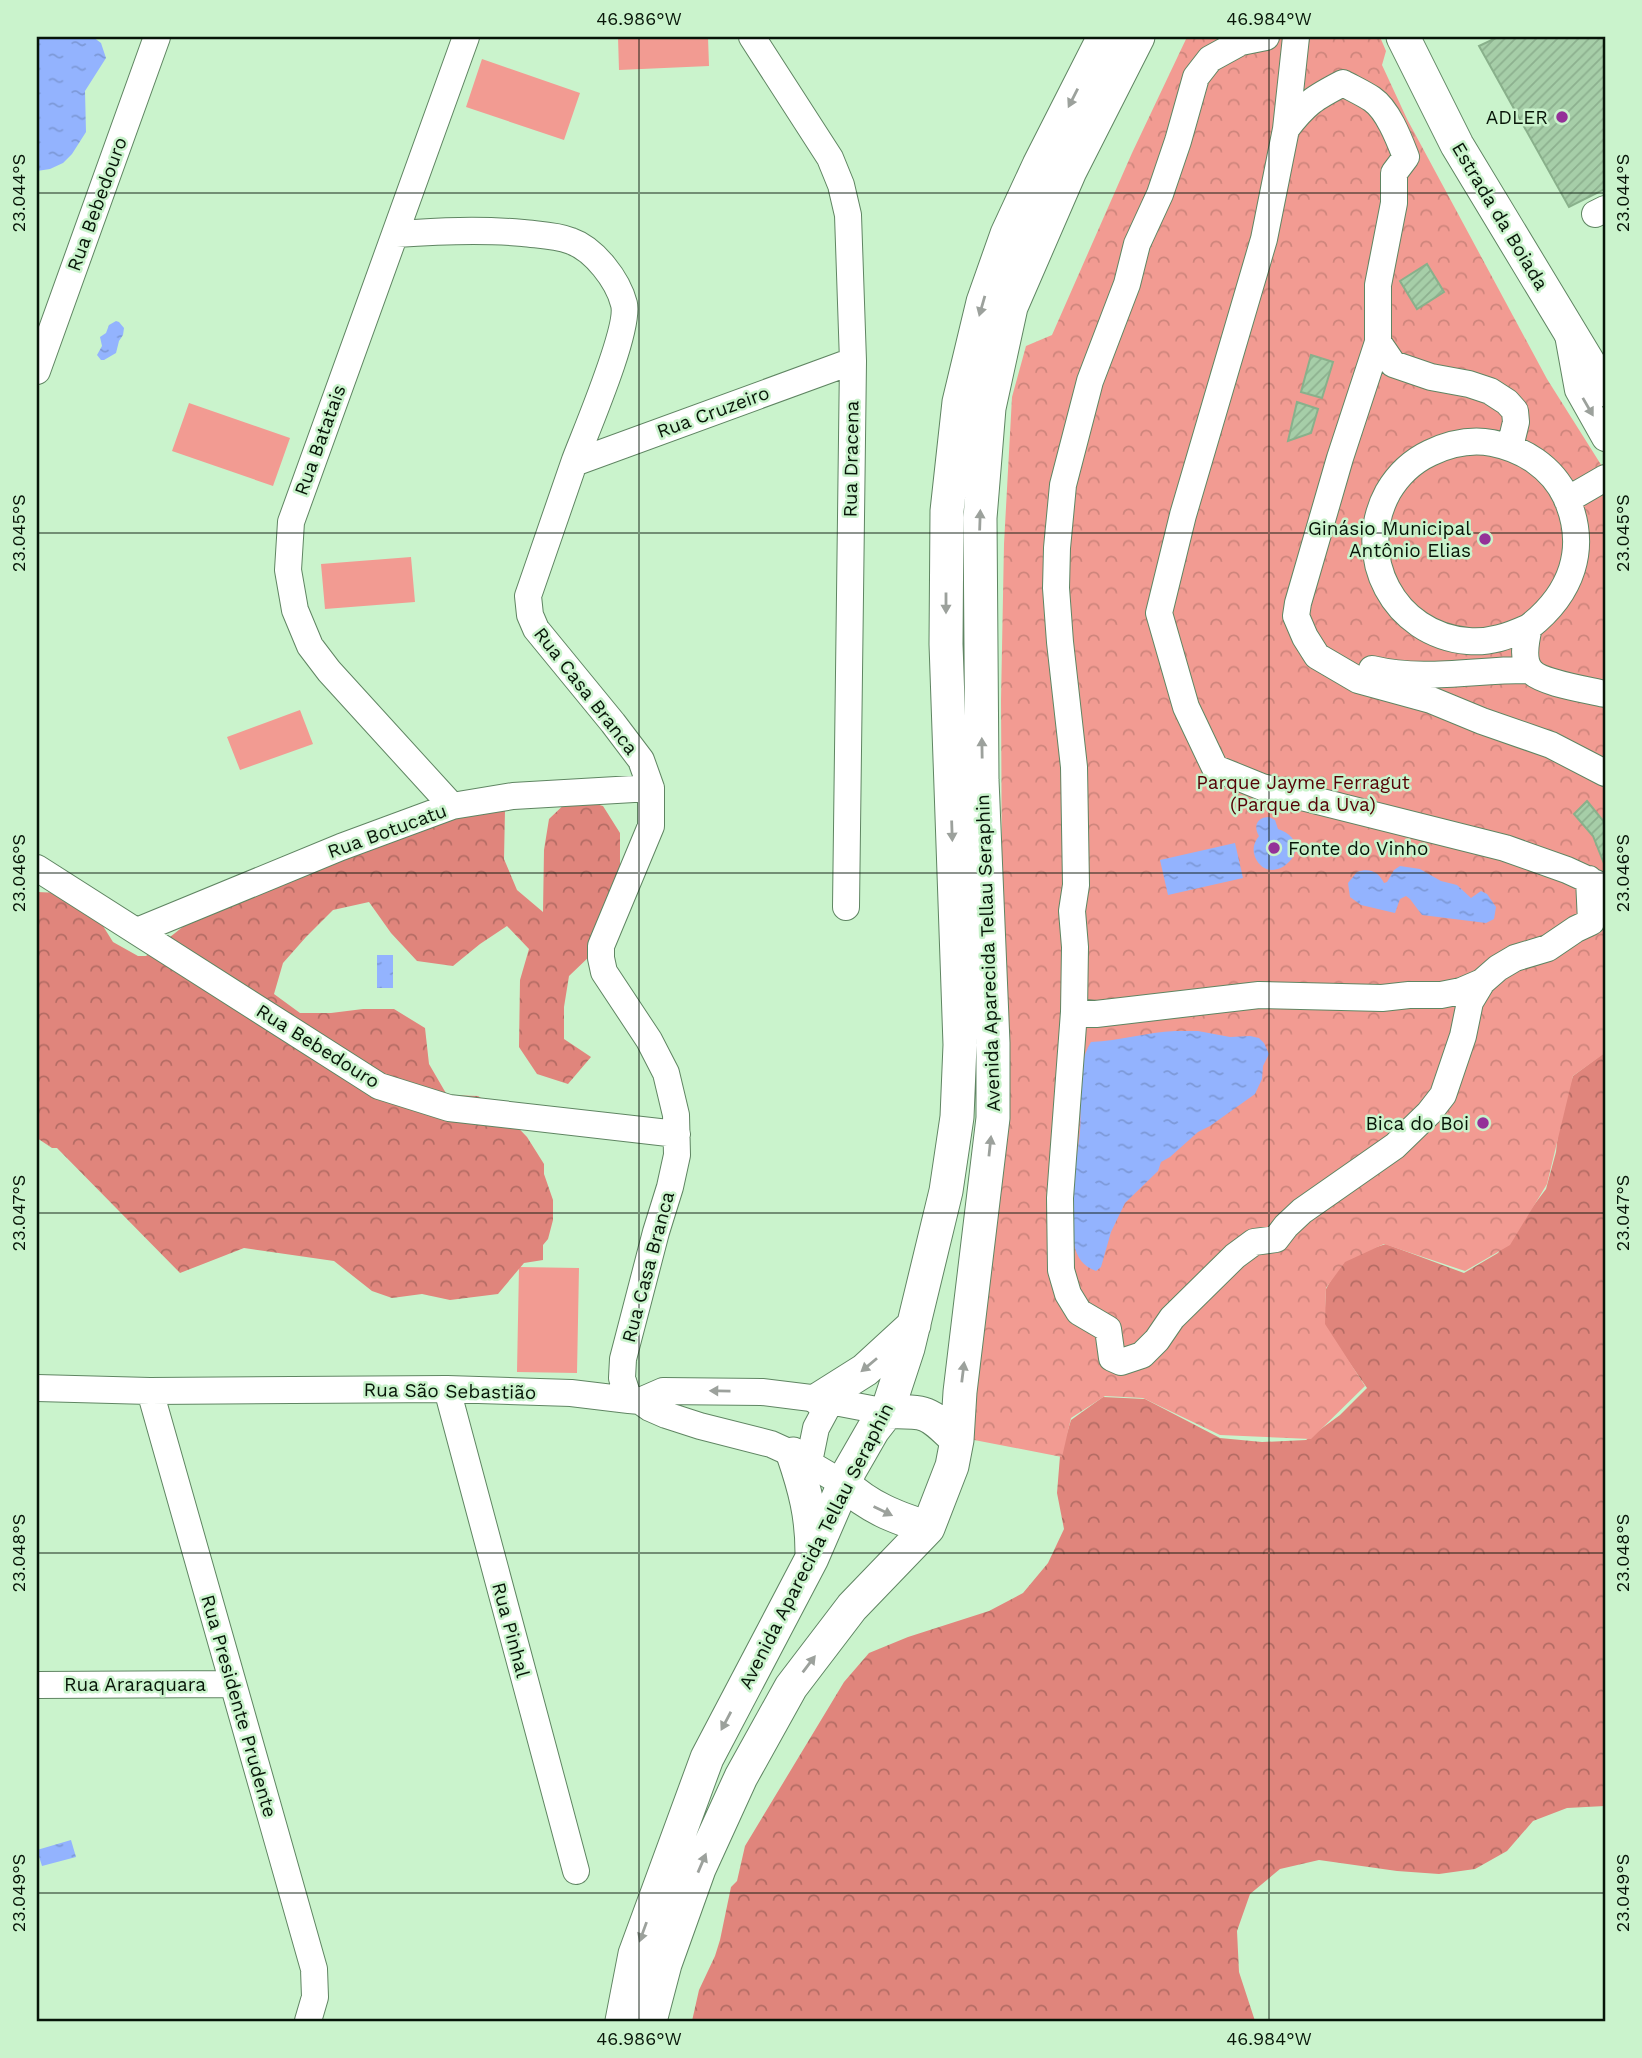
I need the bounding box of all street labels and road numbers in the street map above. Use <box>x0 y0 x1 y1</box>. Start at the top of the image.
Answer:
street label: Rua Bebedouro <box>62 134 132 274</box>
street label: Estrada da Boiada <box>1447 138 1553 294</box>
street label: Rua Cruzeiro <box>653 381 773 443</box>
street label: Rua Batatais <box>289 382 351 498</box>
street label: Rua Dracena <box>838 400 864 518</box>
street label: Rua Casa Branca <box>529 623 643 759</box>
street label: Avenida Aparecida Tellau Seraphin <box>971 794 1005 1112</box>
street label: Rua Botucatu <box>324 799 450 863</box>
street label: Rua Bebedouro <box>252 999 384 1093</box>
street label: Rua Casa Branca <box>617 1189 679 1345</box>
street label: Rua São Sebastião <box>364 1378 536 1404</box>
street label: Avenida Aparecida Tellau Seraphin <box>734 1399 898 1693</box>
street label: Rua Pinhal <box>487 1580 535 1680</box>
street label: Rua Presidente Prudente <box>196 1592 282 1820</box>
street label: Rua Araraquara <box>64 1673 206 1696</box>

